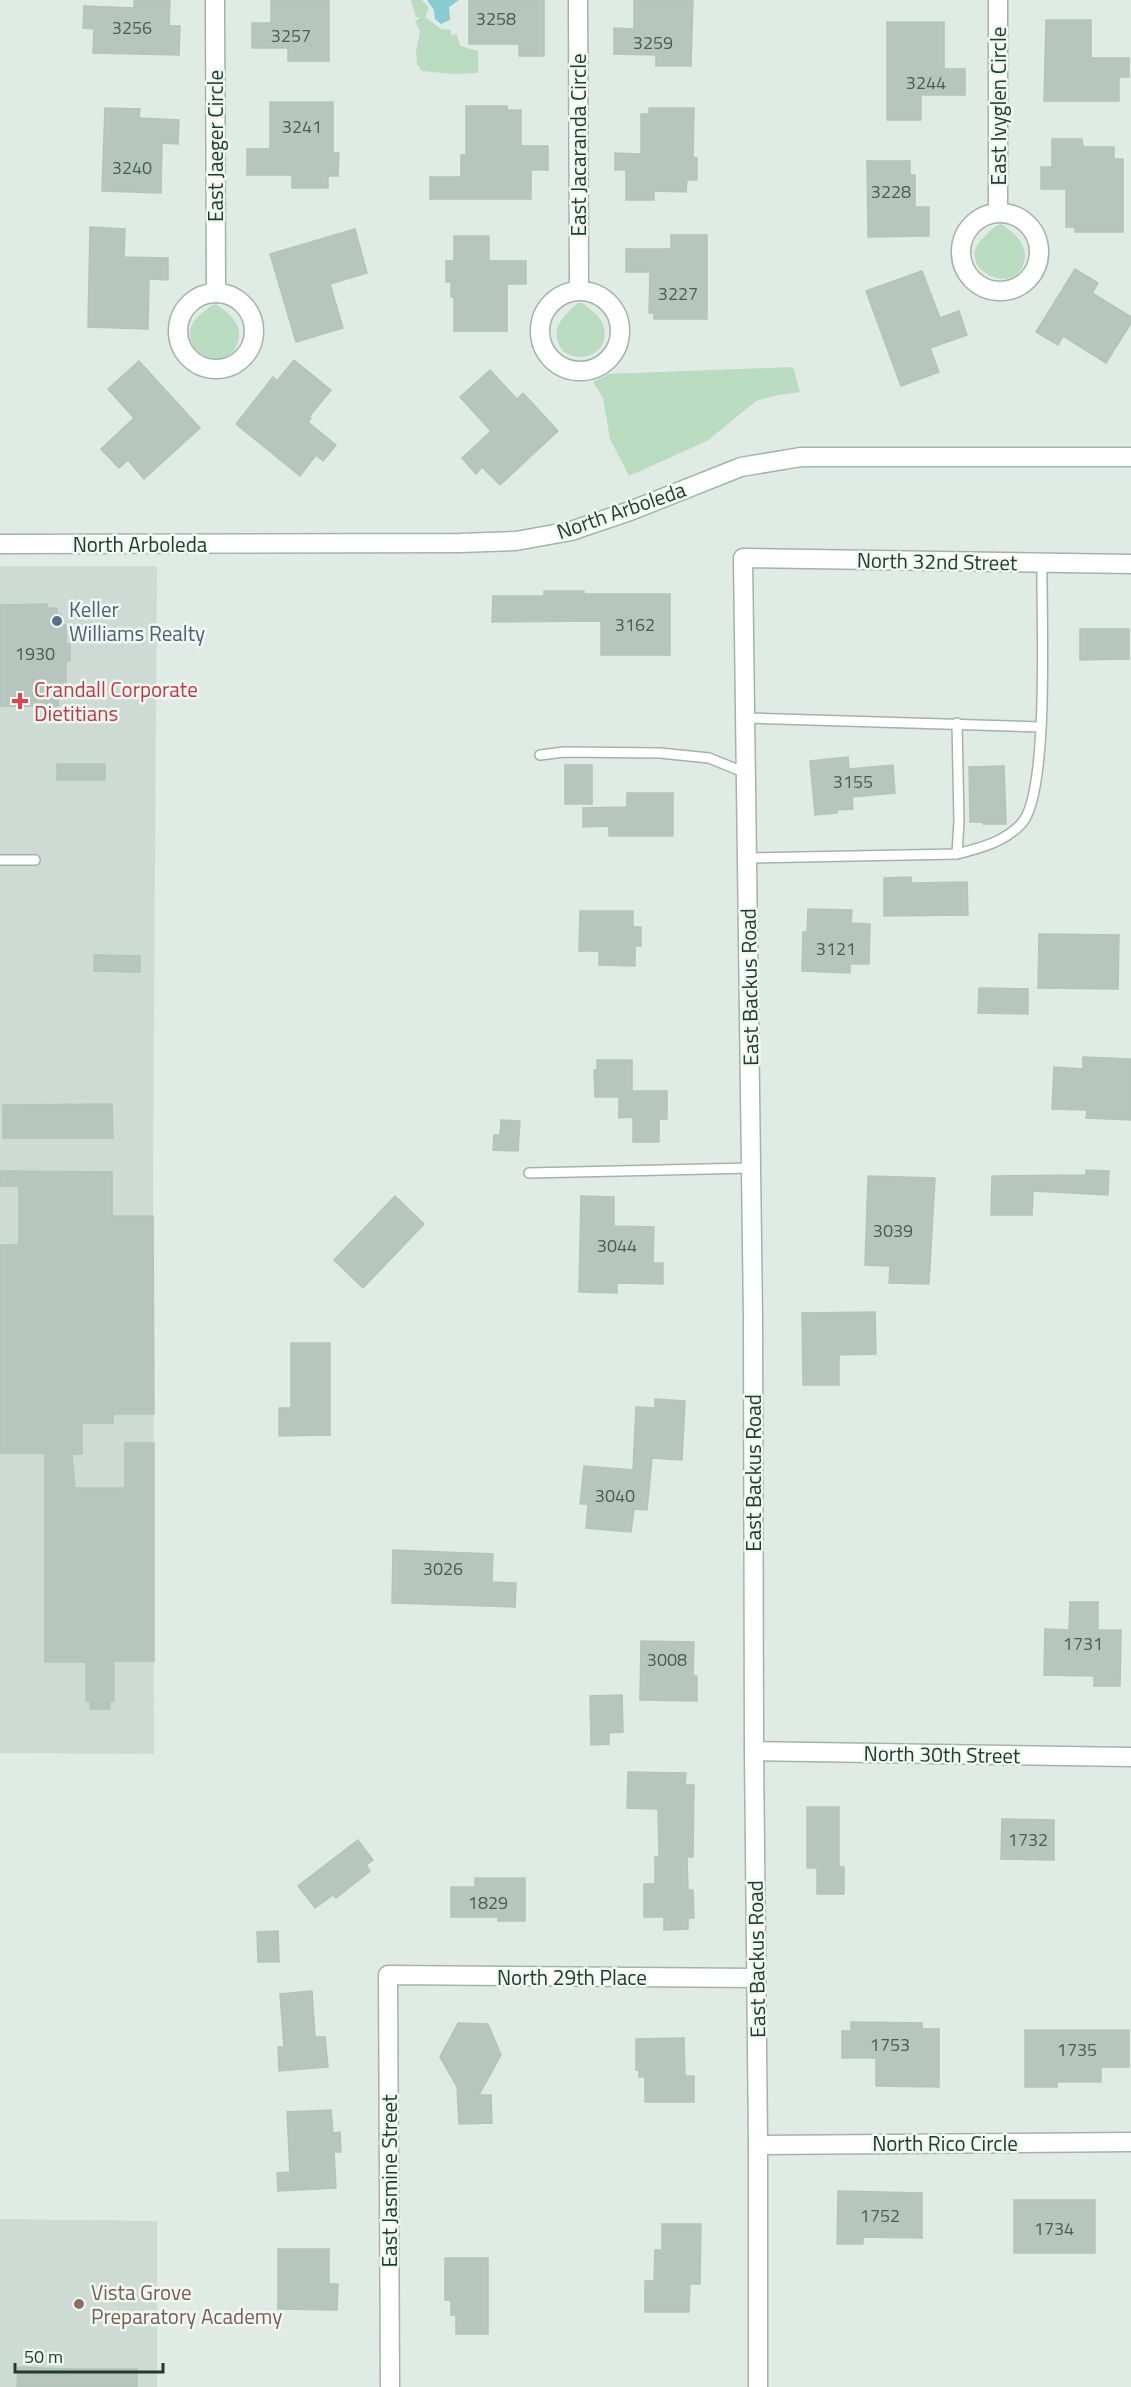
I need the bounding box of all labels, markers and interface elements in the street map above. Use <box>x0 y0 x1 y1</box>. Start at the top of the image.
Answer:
house number: 3258 <box>476 5 516 32</box>
house number: 3256 <box>112 14 152 41</box>
house number: 3257 <box>271 22 311 49</box>
street label: East Ivyglen Circle <box>982 27 1014 185</box>
house number: 3259 <box>633 29 673 56</box>
street label: East Jacaranda Circle <box>562 53 594 237</box>
house number: 3244 <box>906 69 946 96</box>
street label: East Jaeger Circle <box>199 70 231 222</box>
house number: 3241 <box>282 113 322 140</box>
house number: 3240 <box>112 154 152 181</box>
house number: 3228 <box>871 178 911 205</box>
house number: 3227 <box>658 280 698 307</box>
street label: North Arboleda <box>552 473 690 547</box>
street label: North Arboleda <box>73 528 208 560</box>
street label: North 32nd Street <box>857 544 1018 578</box>
place label: Keller Williams Realty <box>69 593 205 649</box>
house number: 3162 <box>615 611 655 638</box>
marker: Keller Williams Realty <box>50 614 64 628</box>
house number: 1930 <box>15 640 55 667</box>
place label: Crandall Corporate Dietitians <box>34 673 198 729</box>
marker: Crandall Corporate Dietitians <box>11 692 29 710</box>
house number: 3155 <box>833 768 873 795</box>
street label: East Backus Road <box>732 908 766 1066</box>
house number: 3121 <box>816 935 856 962</box>
house number: 3039 <box>873 1217 913 1244</box>
house number: 3044 <box>597 1232 637 1259</box>
street label: East Backus Road <box>737 1394 769 1552</box>
house number: 3040 <box>595 1482 635 1509</box>
house number: 3026 <box>423 1555 463 1582</box>
house number: 1731 <box>1063 1630 1103 1657</box>
house number: 3008 <box>647 1646 687 1673</box>
street label: North 30th Street <box>863 1737 1021 1771</box>
house number: 1732 <box>1008 1826 1048 1853</box>
street label: East Backus Road <box>739 1880 773 2038</box>
house number: 1829 <box>468 1889 508 1916</box>
street label: North 29th Place <box>497 1961 647 1993</box>
house number: 1753 <box>870 2031 910 2058</box>
house number: 1735 <box>1057 2036 1097 2063</box>
street label: East Jasmine Street <box>373 2094 405 2268</box>
street label: North Rico Circle <box>872 2127 1018 2159</box>
house number: 1752 <box>860 2202 900 2229</box>
house number: 1734 <box>1034 2215 1074 2242</box>
place label: Vista Grove Preparatory Academy <box>91 2276 282 2332</box>
marker: Vista Grove Preparatory Academy <box>72 2297 86 2311</box>
scale bar <box>15 2336 164 2374</box>
text: 50 m <box>24 2343 63 2370</box>

